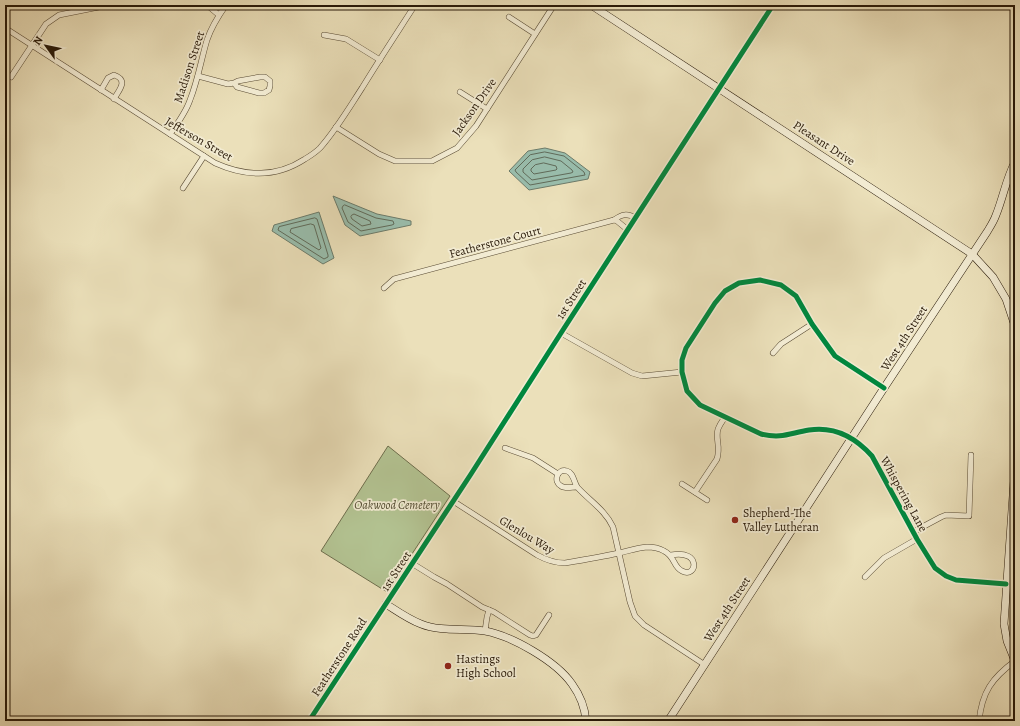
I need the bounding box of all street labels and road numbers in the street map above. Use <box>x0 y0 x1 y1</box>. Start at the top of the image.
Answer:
street label: Madison Street <box>170 29 208 105</box>
street label: Jackson Drive <box>448 75 500 139</box>
street label: Jefferson Street <box>162 113 236 165</box>
street label: Pleasant Drive <box>790 117 858 169</box>
street label: Featherstone Court <box>447 222 543 262</box>
street label: 1st Street <box>552 276 590 322</box>
street label: West 4th Street <box>876 302 931 374</box>
street label: Whispering Lane <box>876 453 931 535</box>
street label: Glenlou Way <box>497 512 558 558</box>
street label: 1st Street <box>377 548 415 594</box>
street label: West 4th Street <box>699 573 754 645</box>
street label: Featherstone Road <box>308 614 371 700</box>

